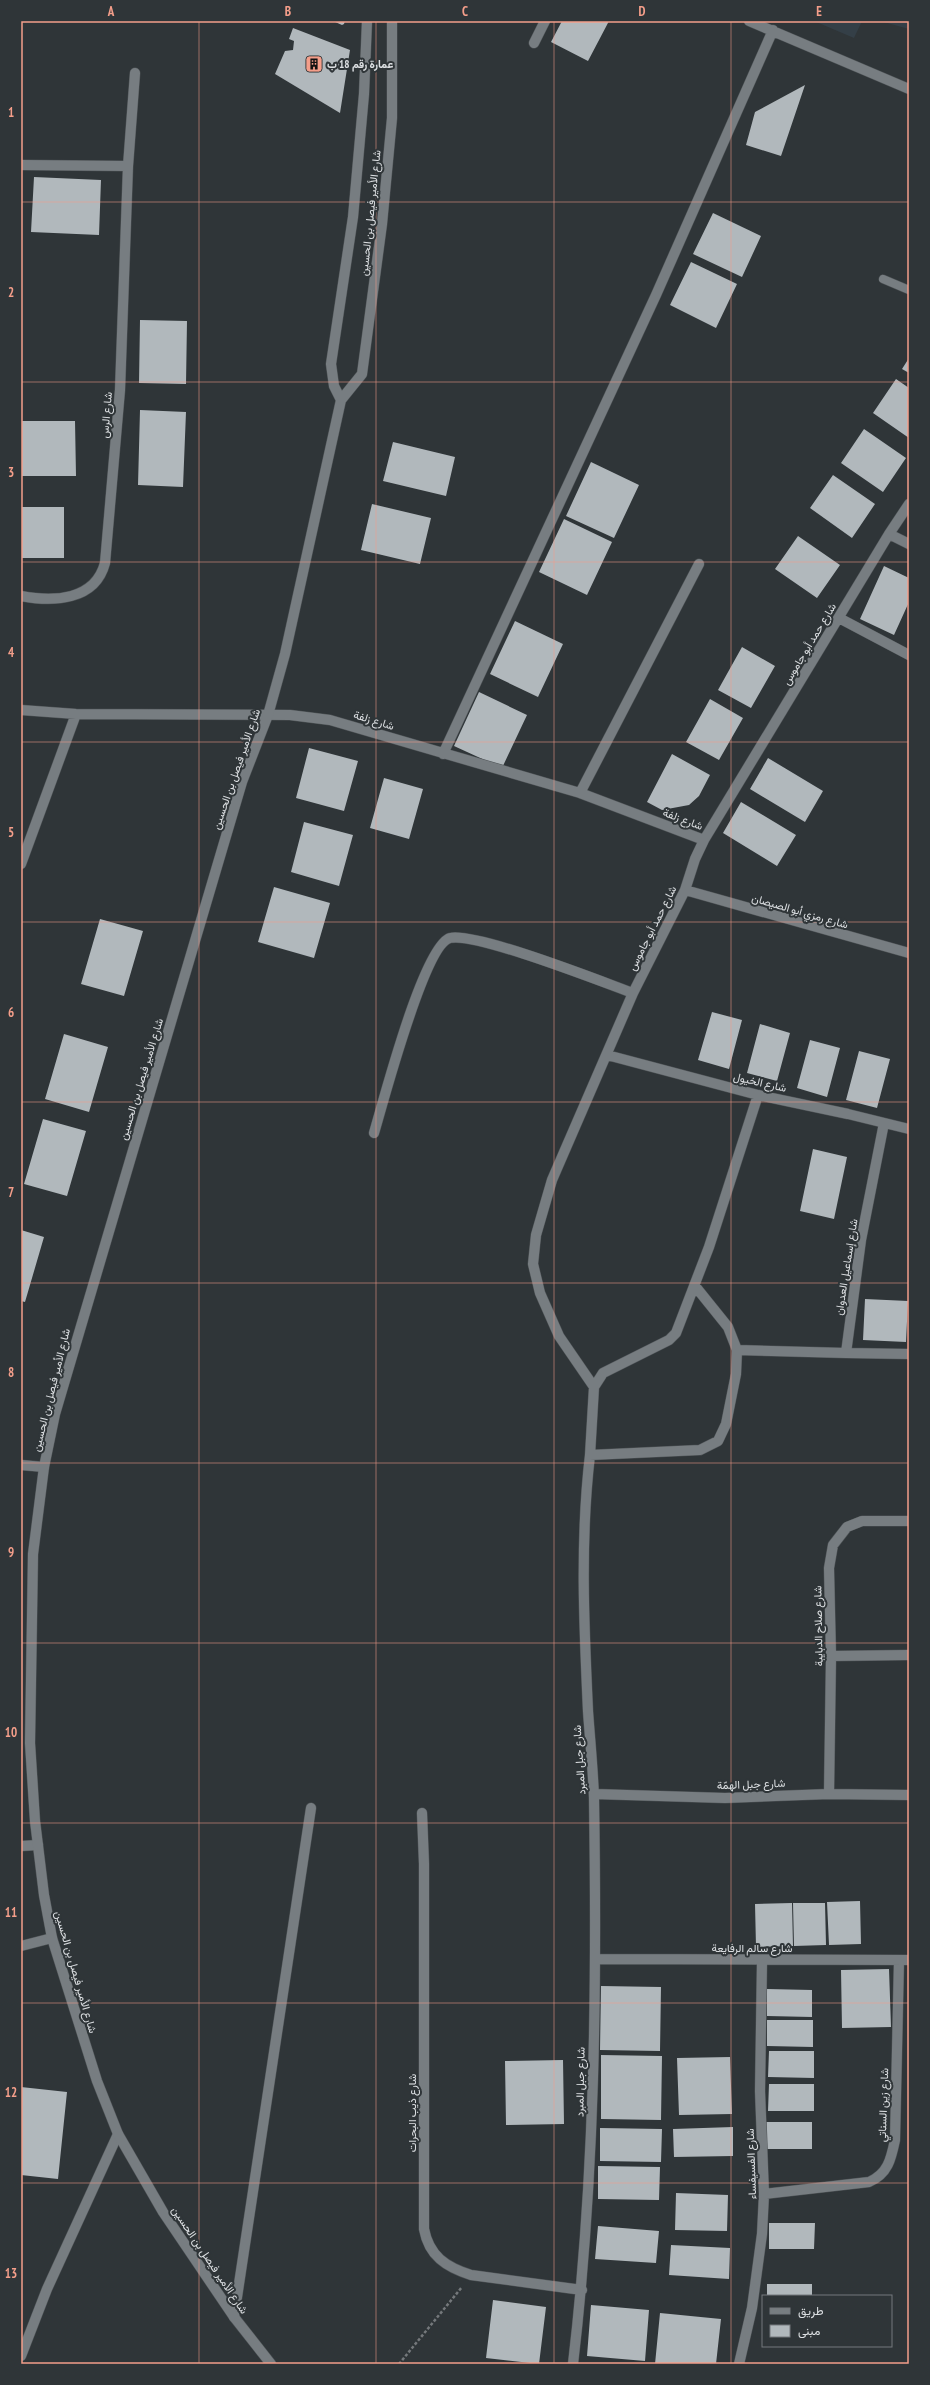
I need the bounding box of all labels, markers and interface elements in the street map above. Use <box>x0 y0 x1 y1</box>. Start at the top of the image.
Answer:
text: A <box>107 3 115 20</box>
text: B <box>285 3 291 20</box>
text: C <box>462 3 468 20</box>
text: D <box>639 3 646 20</box>
text: E <box>816 3 822 20</box>
building icon: عمارة رقم 18 ب <box>304 54 324 74</box>
place label: عمارة رقم 18 ب <box>327 57 393 72</box>
text: 1 <box>8 104 14 121</box>
street label: شارع الأمير فيصل بن الحسين <box>356 149 385 277</box>
text: 2 <box>8 284 14 301</box>
street label: شارع الرس <box>97 391 116 439</box>
text: 3 <box>8 464 14 481</box>
street label: شارع حمد أبو جاموس <box>779 600 840 688</box>
text: 4 <box>8 644 15 661</box>
street label: شارع الأمير فيصل بن الحسين <box>209 707 264 831</box>
street label: شارع زلفة <box>352 707 396 734</box>
street label: شارع زلفة <box>661 805 705 834</box>
text: 5 <box>8 824 14 841</box>
street label: شارع حمد أبو جاموس <box>625 883 680 973</box>
street label: شارع رمزي أبو الصيصان <box>749 891 850 934</box>
text: 6 <box>8 1004 14 1021</box>
street label: شارع الأمير فيصل بن الحسين <box>116 1016 167 1142</box>
street label: شارع الخيول <box>732 1069 788 1096</box>
text: 7 <box>8 1184 14 1201</box>
street label: شارع إسماعيل العدوان <box>831 1217 862 1316</box>
street label: شارع الأمير فيصل بن الحسين <box>29 1327 74 1453</box>
text: 8 <box>8 1364 14 1381</box>
text: 9 <box>8 1544 14 1561</box>
street label: شارع صلاح الدبايبة <box>810 1585 827 1666</box>
text: 10 <box>5 1724 17 1741</box>
street label: شارع جبل المبرد <box>570 1724 589 1795</box>
street label: شارع جبل الهمّة <box>716 1776 786 1793</box>
text: 11 <box>5 1904 17 1921</box>
street label: شارع الأمير فيصل بن الحسين <box>51 1909 100 2035</box>
street label: شارع سالم الرفايعة <box>711 1941 793 1956</box>
street label: شارع جبل المبرد <box>572 2047 589 2117</box>
street label: شارع زين السناتي <box>875 2067 894 2143</box>
street label: شارع ذيب البحرات <box>405 2073 420 2152</box>
text: 12 <box>5 2084 17 2101</box>
street label: شارع الفسيفساء <box>743 2128 760 2200</box>
street label: شارع الأمير فيصل بن الحسين <box>168 2204 251 2317</box>
text: 13 <box>5 2265 17 2282</box>
legend <box>762 2295 892 2347</box>
text: طريق <box>798 2303 824 2319</box>
text: مبنى <box>798 2323 820 2339</box>

